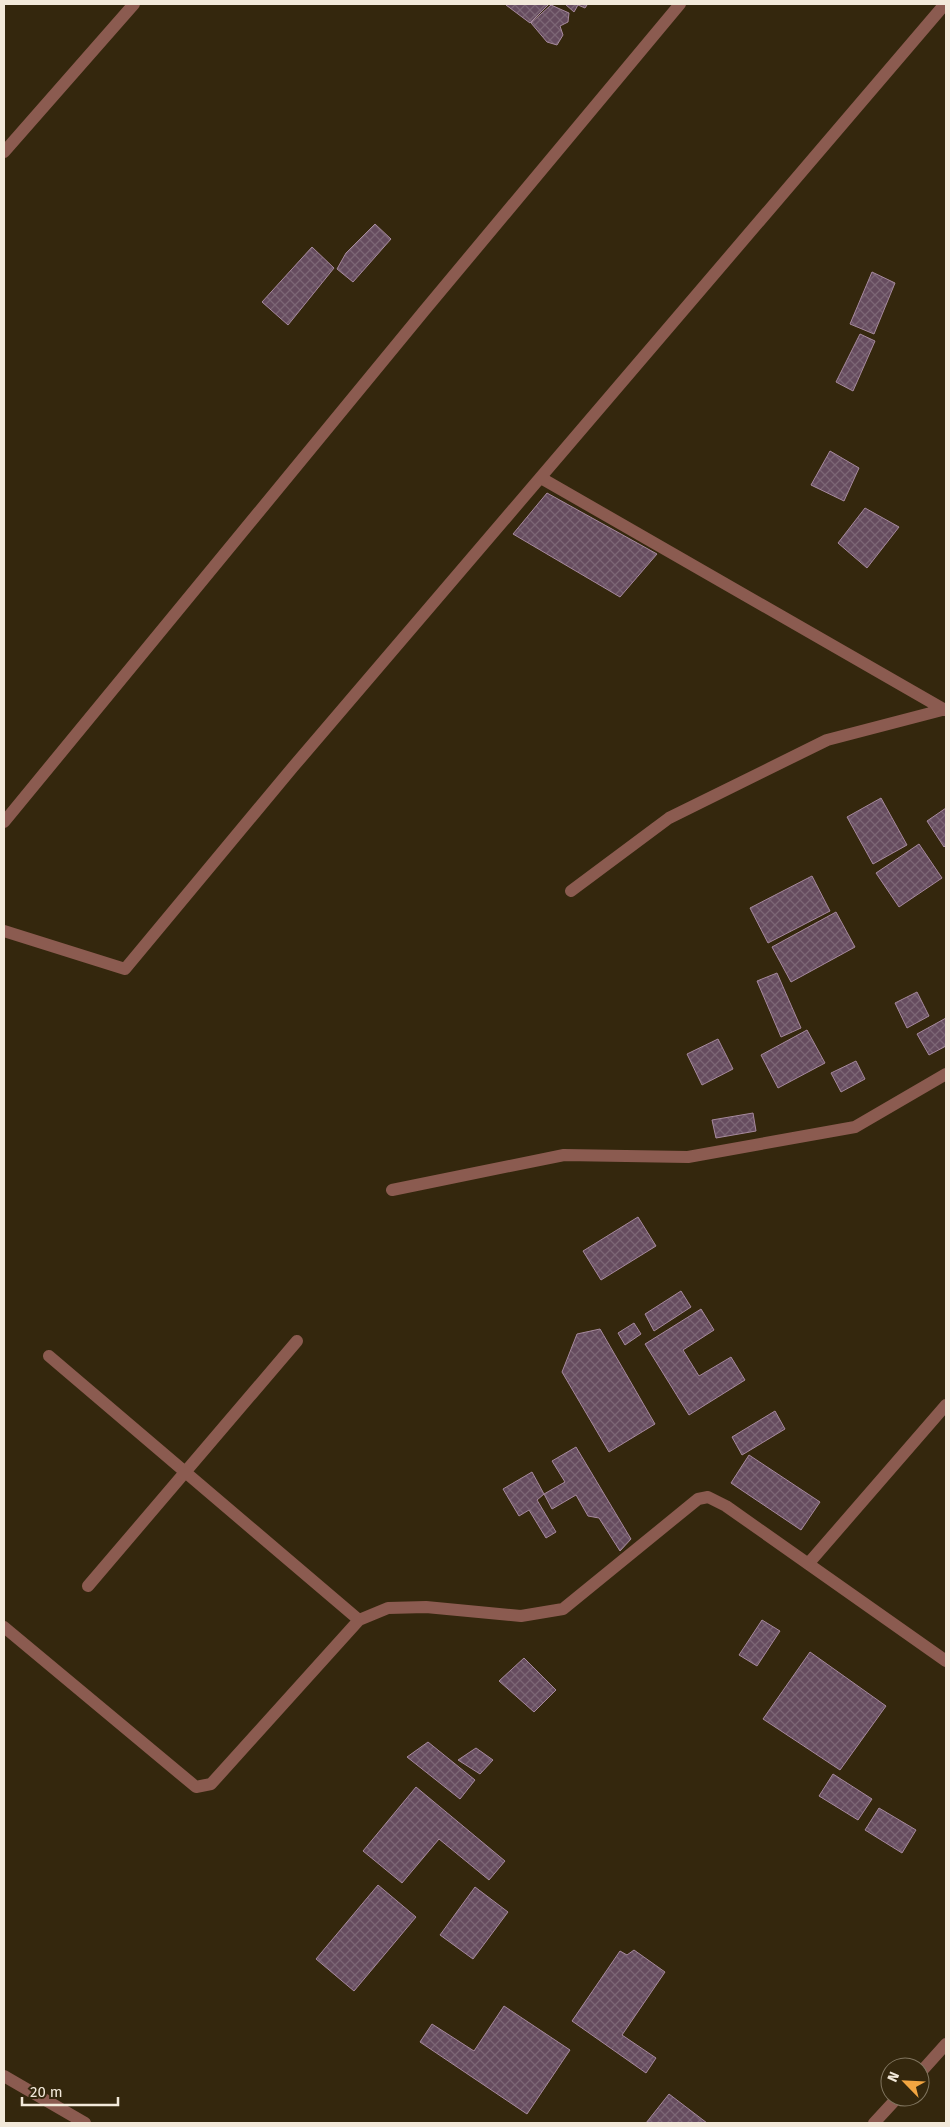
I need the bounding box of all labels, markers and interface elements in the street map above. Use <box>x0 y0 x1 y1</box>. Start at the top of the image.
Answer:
north arrow <box>880 2057 930 2107</box>
text: N <box>884 2069 903 2085</box>
scale bar <box>22 2074 119 2106</box>
text: 20 m <box>30 2083 63 2101</box>

